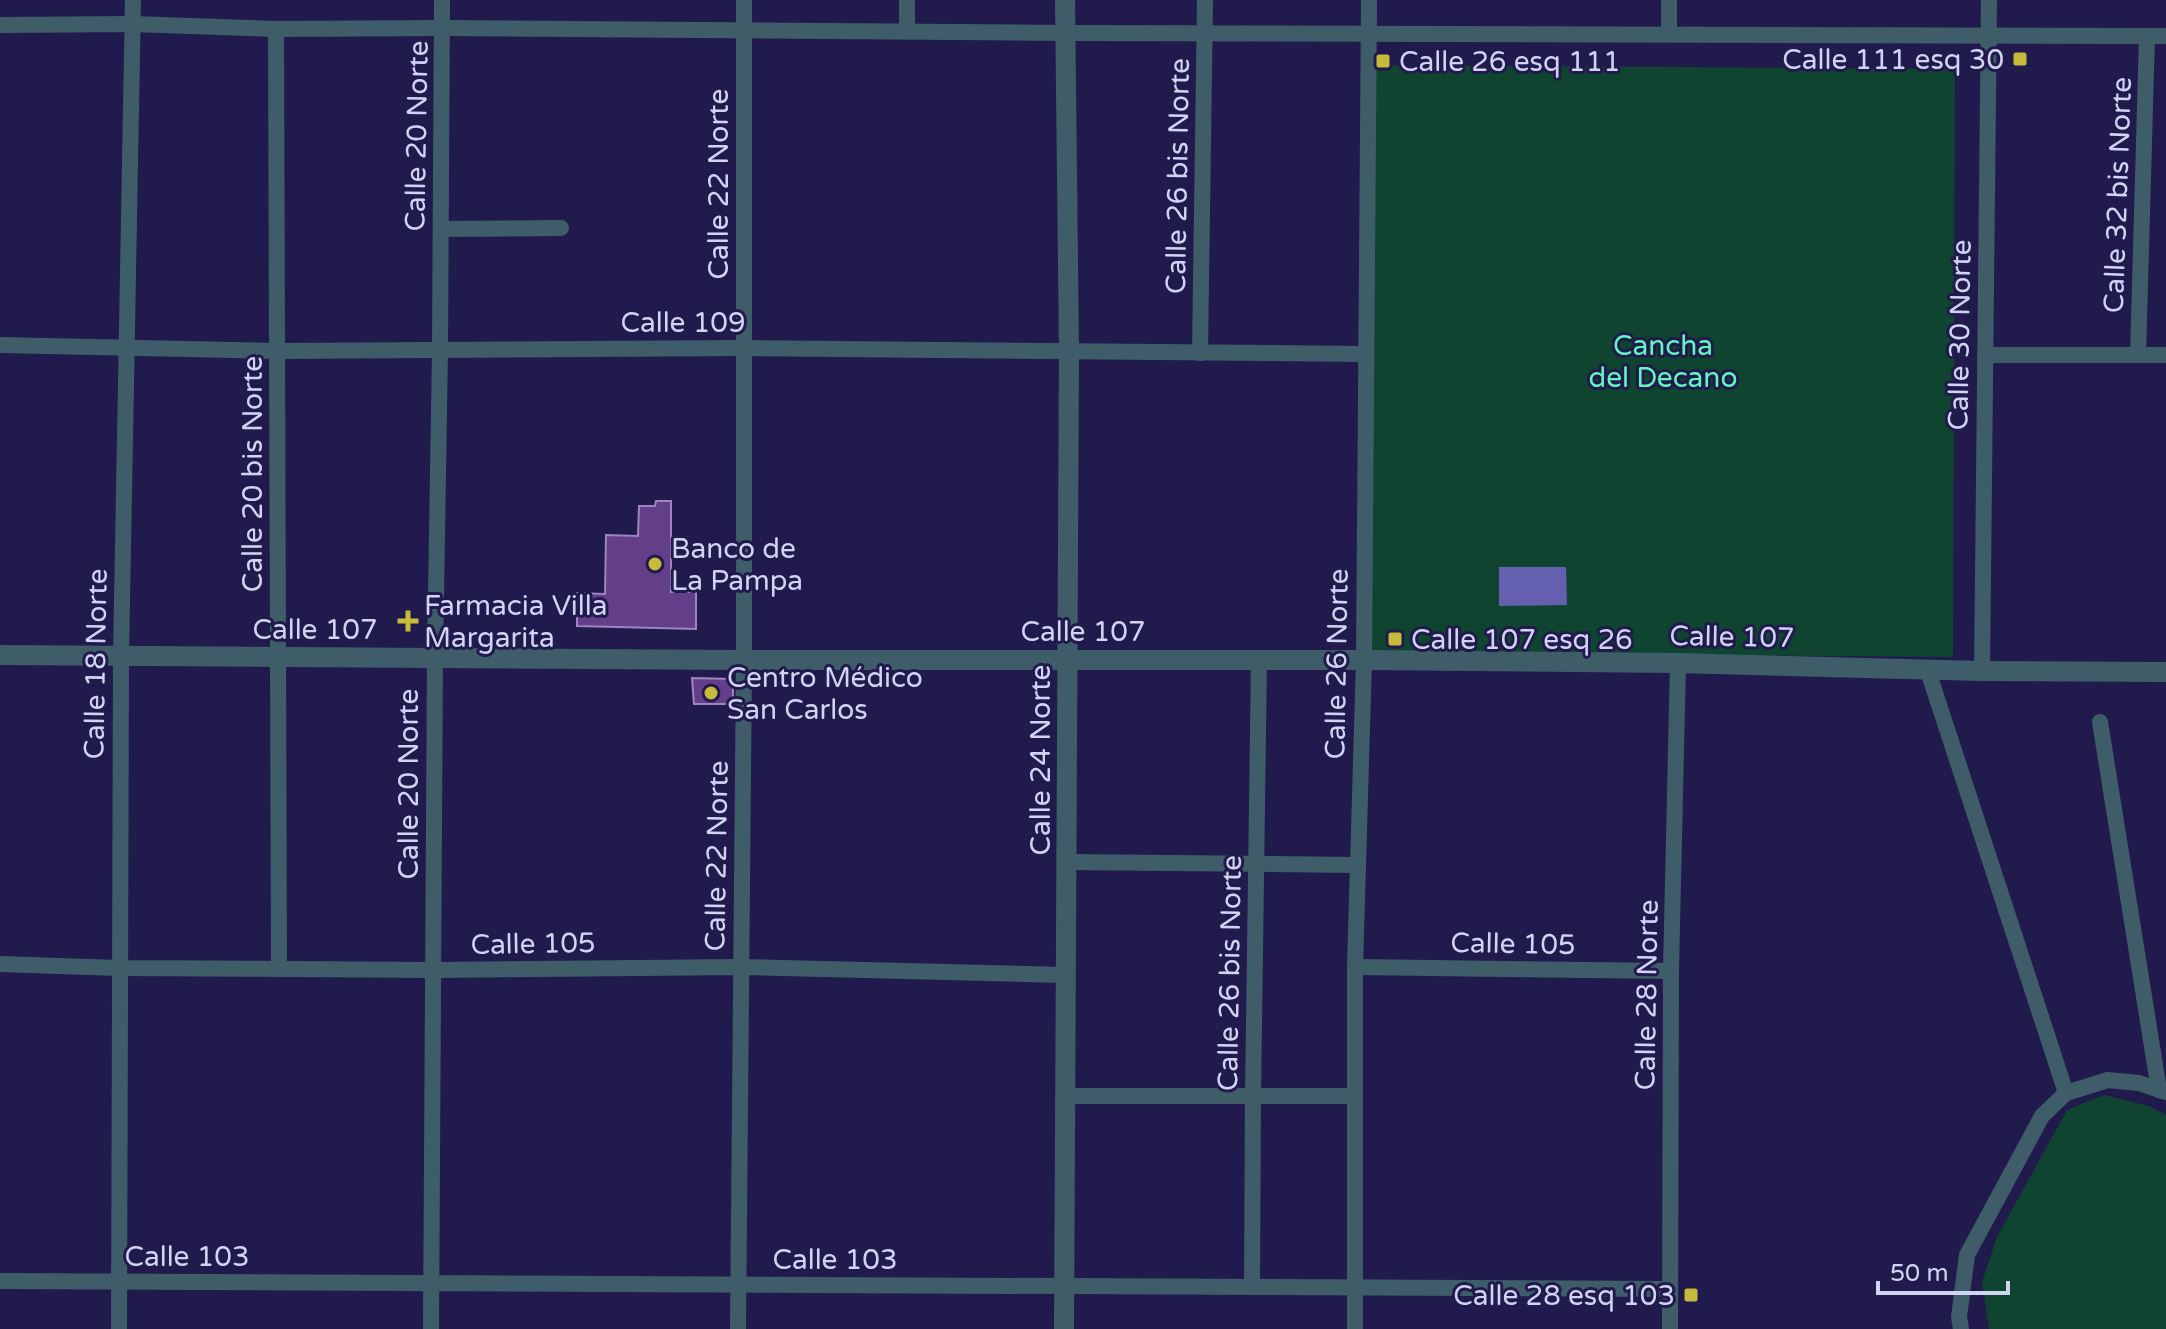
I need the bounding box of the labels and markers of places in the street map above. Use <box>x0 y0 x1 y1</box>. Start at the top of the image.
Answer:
place label: Calle 111 esq 30 <box>1782 43 2004 77</box>
place label: Calle 26 esq 111 <box>1399 45 1621 79</box>
marker: Calle 111 esq 30 <box>2011 50 2029 68</box>
marker: Calle 26 esq 111 <box>1374 52 1392 70</box>
place label: Banco de La Pampa <box>671 532 803 598</box>
marker: Banco de La Pampa <box>646 555 664 573</box>
place label: Farmacia Villa Margarita <box>424 589 608 655</box>
marker: Farmacia Villa Margarita <box>399 612 417 630</box>
place label: Calle 107 esq 26 <box>1411 623 1633 657</box>
marker: Calle 107 esq 26 <box>1386 630 1404 648</box>
place label: Centro Médico San Carlos <box>727 661 923 727</box>
marker: Centro Médico San Carlos <box>702 684 720 702</box>
place label: Calle 28 esq 103 <box>1453 1279 1675 1313</box>
marker: Calle 28 esq 103 <box>1682 1286 1700 1304</box>

